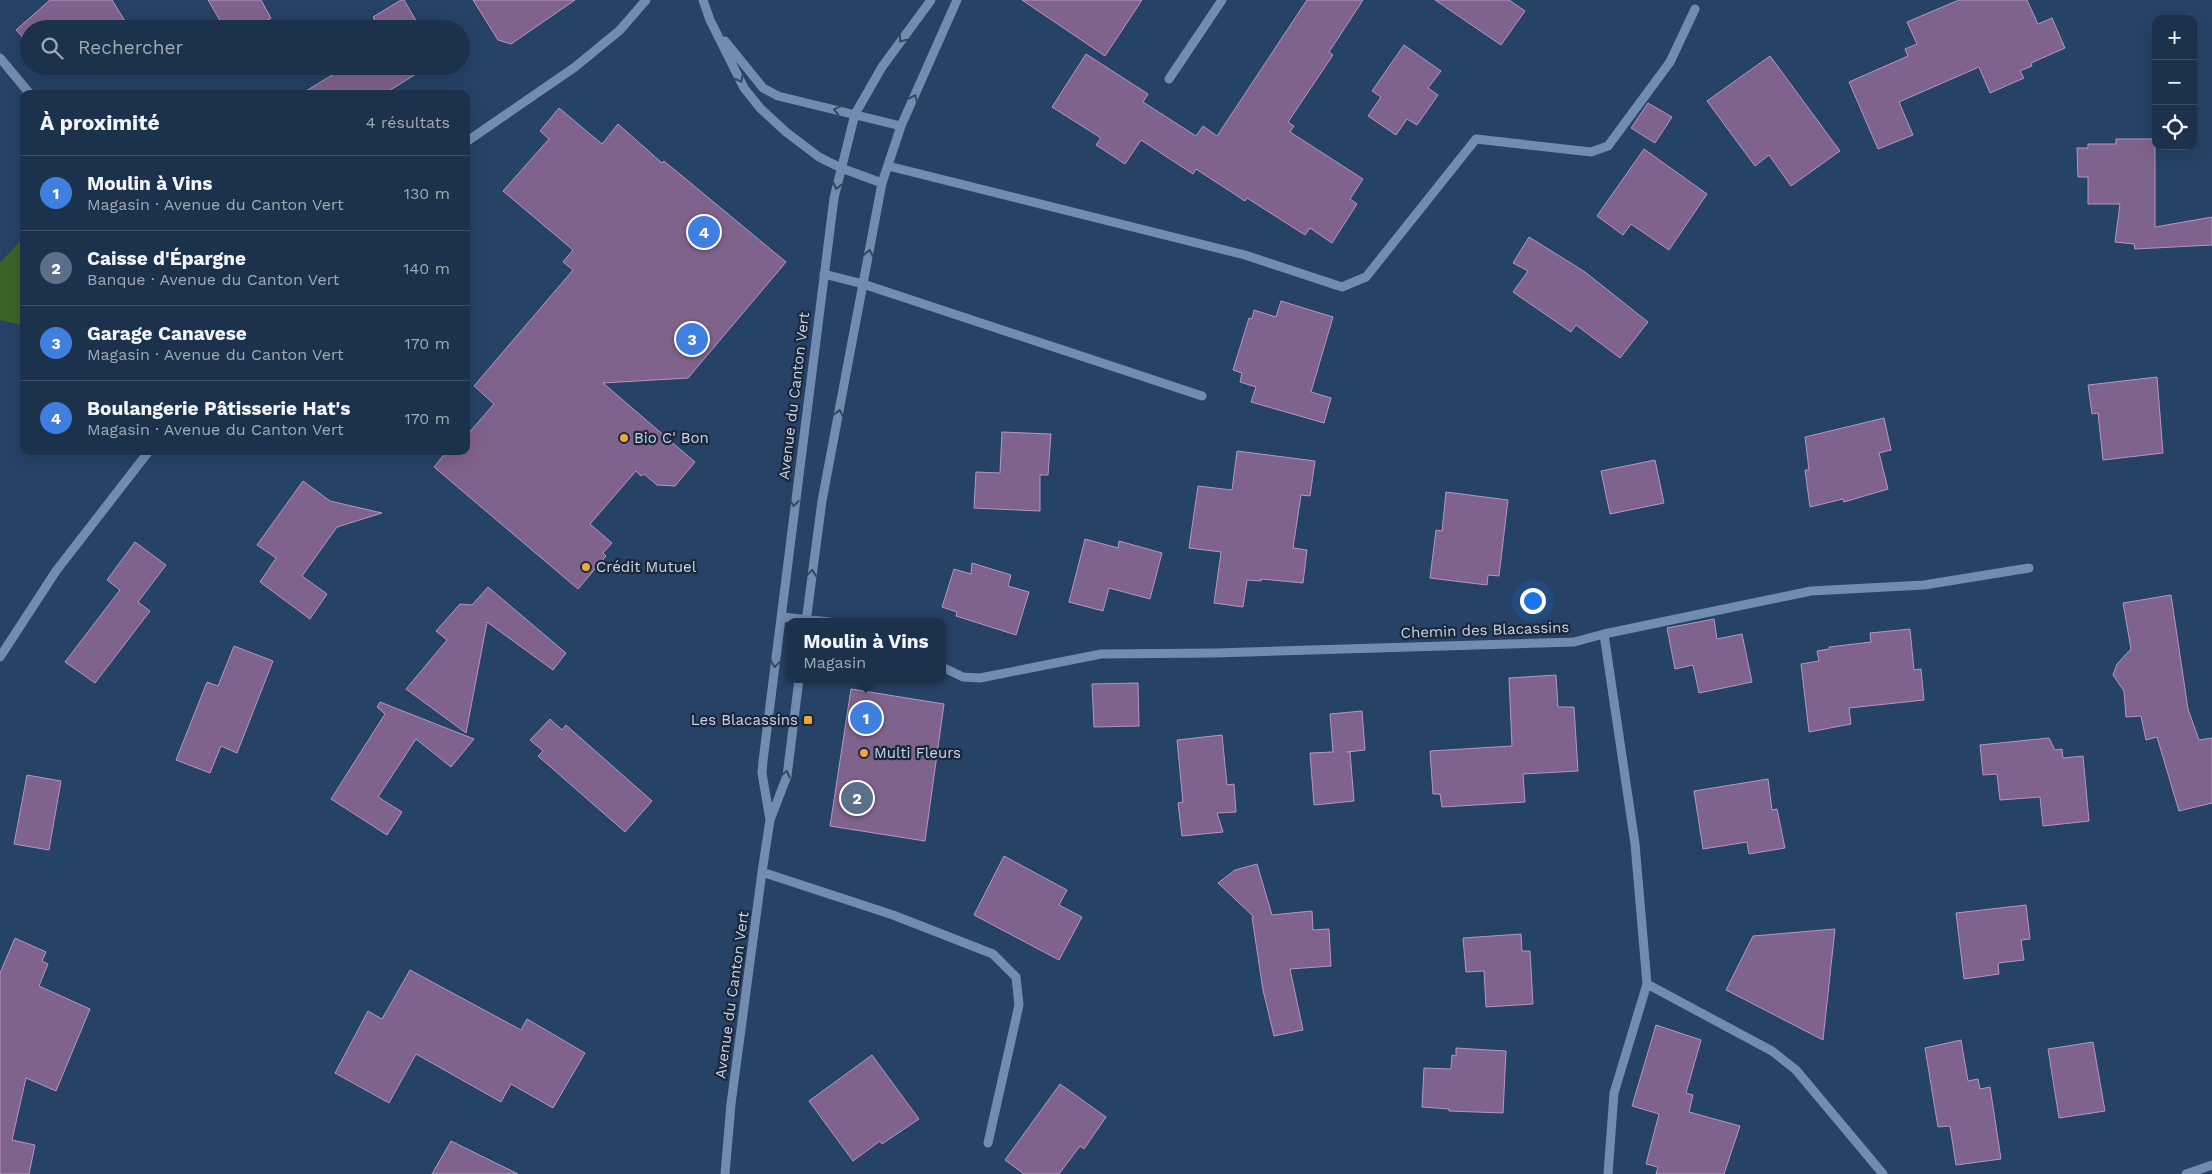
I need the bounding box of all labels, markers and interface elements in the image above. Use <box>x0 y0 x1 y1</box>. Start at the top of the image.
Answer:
map controls <box>2152 15 2197 150</box>
button: + <box>2152 15 2197 60</box>
search box <box>20 20 470 75</box>
one-way arrow <box>899 33 908 43</box>
icon: search <box>38 34 66 62</box>
text: Rechercher <box>78 36 183 59</box>
button: − <box>2152 60 2197 105</box>
one-way arrow <box>734 74 744 83</box>
one-way arrow <box>907 94 918 103</box>
one-way arrow <box>832 105 841 116</box>
button: locate <box>2152 105 2197 150</box>
text: À proximité <box>40 110 160 135</box>
text: 4 résultats <box>366 113 450 132</box>
text: Moulin à Vins <box>87 172 212 195</box>
one-way arrow <box>832 181 843 190</box>
text: 1 <box>53 184 59 203</box>
text: 130 m <box>404 184 450 203</box>
text: Magasin · Avenue du Canton Vert <box>87 195 344 214</box>
pin: 4 <box>688 213 720 251</box>
text: Caisse d'Épargne <box>87 247 246 270</box>
one-way arrow <box>863 249 873 258</box>
text: 2 <box>51 259 61 278</box>
text: 140 m <box>403 259 450 278</box>
text: Banque · Avenue du Canton Vert <box>87 270 339 289</box>
street label: Avenue du Canton Vert <box>775 310 813 481</box>
pin: 3 <box>676 320 708 358</box>
text: Garage Canavese <box>87 322 247 345</box>
text: 3 <box>51 334 61 353</box>
text: 170 m <box>404 334 450 353</box>
text: Magasin · Avenue du Canton Vert <box>87 345 344 364</box>
text: Boulangerie Pâtisserie Hat's <box>87 397 350 420</box>
text: 4 <box>51 409 61 428</box>
text: 170 m <box>404 409 450 428</box>
one-way arrow <box>833 409 844 418</box>
text: Magasin · Avenue du Canton Vert <box>87 420 344 439</box>
place label: Bio C' Bon <box>634 429 709 447</box>
marker: Bio C' Bon <box>618 432 630 444</box>
one-way arrow <box>789 499 800 507</box>
place label: Crédit Mutuel <box>596 558 697 576</box>
marker: Crédit Mutuel <box>580 561 592 573</box>
one-way arrow <box>807 569 817 578</box>
your location <box>1520 588 1546 614</box>
popup <box>786 618 946 683</box>
street label: Chemin des Blacassins <box>1400 618 1570 642</box>
text: Moulin à Vins <box>803 630 929 653</box>
text: Magasin <box>803 653 866 672</box>
one-way arrow <box>771 660 781 668</box>
pin: 1 <box>850 699 882 737</box>
place label: Les Blacassins <box>691 711 798 729</box>
marker: Les Blacassins <box>802 714 814 726</box>
place label: Multi Fleurs <box>874 744 961 762</box>
marker: Multi Fleurs <box>858 747 870 759</box>
one-way arrow <box>780 770 791 779</box>
pin: 2 <box>841 779 873 817</box>
street label: Avenue du Canton Vert <box>711 910 753 1080</box>

